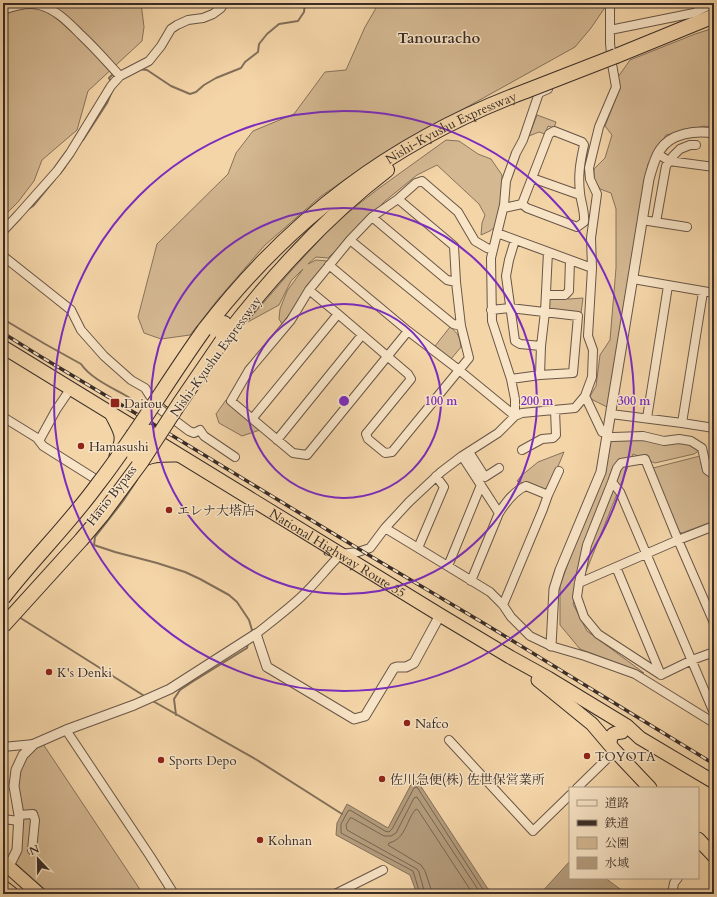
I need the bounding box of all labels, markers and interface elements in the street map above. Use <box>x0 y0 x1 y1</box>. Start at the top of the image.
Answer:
district label: Tanouracho <box>398 28 481 48</box>
street label: Nishi-Kyushu Expressway <box>382 87 519 169</box>
street label: Nishi-Kyushu Expressway <box>166 292 266 421</box>
text: 100 m <box>425 393 458 409</box>
text: 200 m <box>521 393 554 409</box>
text: 300 m <box>618 393 651 409</box>
centre of rings <box>337 394 351 408</box>
place label: Daitou <box>124 395 162 413</box>
marker: Daitou <box>109 397 121 409</box>
place label: Hamasushi <box>89 438 149 456</box>
marker: Hamasushi <box>76 441 86 451</box>
street label: Hario Bypass <box>82 462 141 530</box>
place label: エレナ大塔店 <box>177 502 255 520</box>
marker: エレナ大塔店 <box>164 505 174 515</box>
street label: National Highway Route 35 <box>266 505 409 602</box>
place label: K's Denki <box>57 664 112 682</box>
marker: K's Denki <box>44 667 54 677</box>
place label: Nafco <box>415 715 449 733</box>
marker: Nafco <box>402 718 412 728</box>
place label: TOYOTA <box>595 748 656 766</box>
marker: TOYOTA <box>582 751 592 761</box>
place label: Sports Depo <box>169 752 237 770</box>
marker: Sports Depo <box>156 755 166 765</box>
place label: 佐川急便(株) 佐世保営業所 <box>390 771 545 789</box>
marker: 佐川急便(株) 佐世保営業所 <box>377 774 387 784</box>
legend <box>569 787 699 879</box>
text: 道路 <box>605 795 629 811</box>
text: 鉄道 <box>604 815 629 831</box>
place label: Kohnan <box>268 832 313 850</box>
marker: Kohnan <box>255 835 265 845</box>
text: 公園 <box>605 835 629 851</box>
north arrow <box>18 839 58 879</box>
text: N <box>27 841 42 859</box>
text: 水域 <box>605 855 629 871</box>

